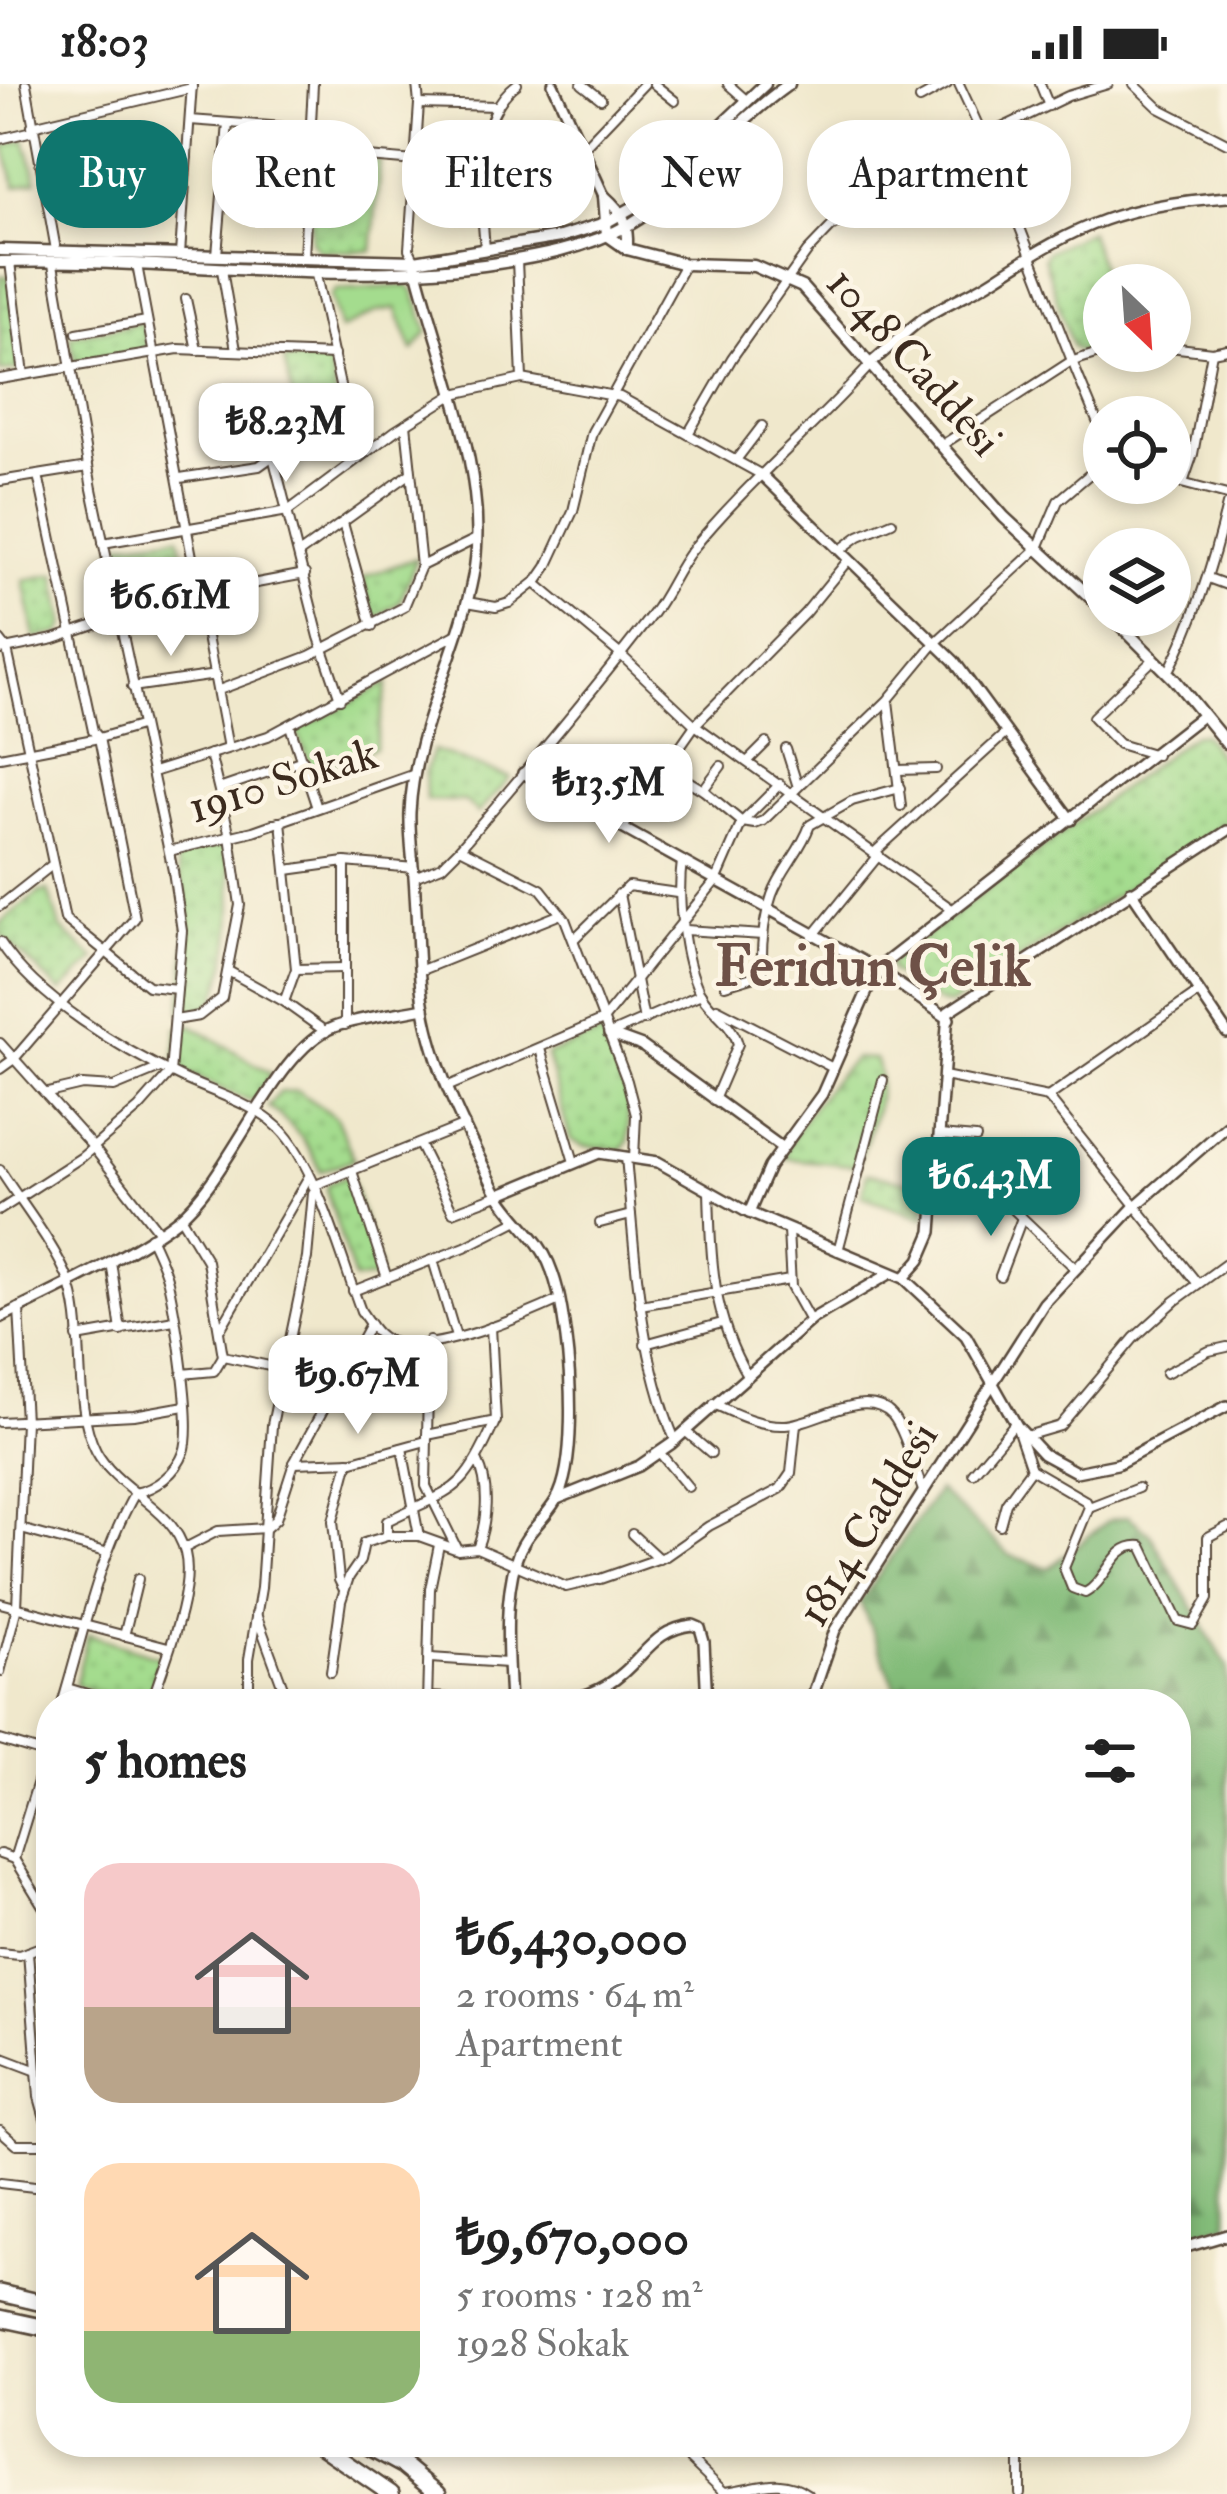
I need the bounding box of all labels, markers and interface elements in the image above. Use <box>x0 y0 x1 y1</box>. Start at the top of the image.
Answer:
text: 18:03 <box>60 14 149 70</box>
chip: Buy <box>36 120 188 228</box>
chip: Rent <box>212 120 378 228</box>
chip: Filters <box>402 120 595 228</box>
chip: New <box>619 120 783 228</box>
chip: Apartment <box>807 120 1071 228</box>
street label: 1048 Caddesi <box>814 256 1014 468</box>
north arrow <box>1083 264 1191 372</box>
map controls <box>1083 264 1191 636</box>
pin: ₺8.23M <box>188 383 384 485</box>
button: locate <box>1083 396 1191 504</box>
text: ₺8.23M <box>226 397 346 446</box>
button: layers <box>1083 528 1191 636</box>
pin: ₺6.61M <box>73 557 269 659</box>
text: ₺6.61M <box>111 571 231 620</box>
street label: 1910 Sokak <box>182 726 384 836</box>
pin: ₺13.5M <box>511 744 707 846</box>
text: ₺13.5M <box>552 758 666 807</box>
district label: Feridun Çelik <box>715 931 1032 1003</box>
pin: ₺6.43M <box>893 1137 1089 1239</box>
text: ₺6.43M <box>929 1151 1053 1200</box>
pin: ₺9.67M <box>260 1335 456 1437</box>
text: ₺9.67M <box>295 1349 421 1398</box>
street label: 1814 Caddesi <box>785 1412 951 1636</box>
icon: filters <box>1077 1728 1143 1794</box>
text: 5 homes <box>84 1729 247 1793</box>
text: ₺6,430,000 <box>456 1906 688 1970</box>
icon: home <box>180 1911 324 2055</box>
text: 2 rooms · 64 m² <box>456 1970 694 2019</box>
text: Apartment <box>456 2019 623 2068</box>
text: ₺9,670,000 <box>456 2206 689 2270</box>
icon: home <box>180 2211 324 2355</box>
text: 5 rooms · 128 m² <box>456 2270 702 2319</box>
text: 1928 Sokak <box>456 2319 629 2368</box>

